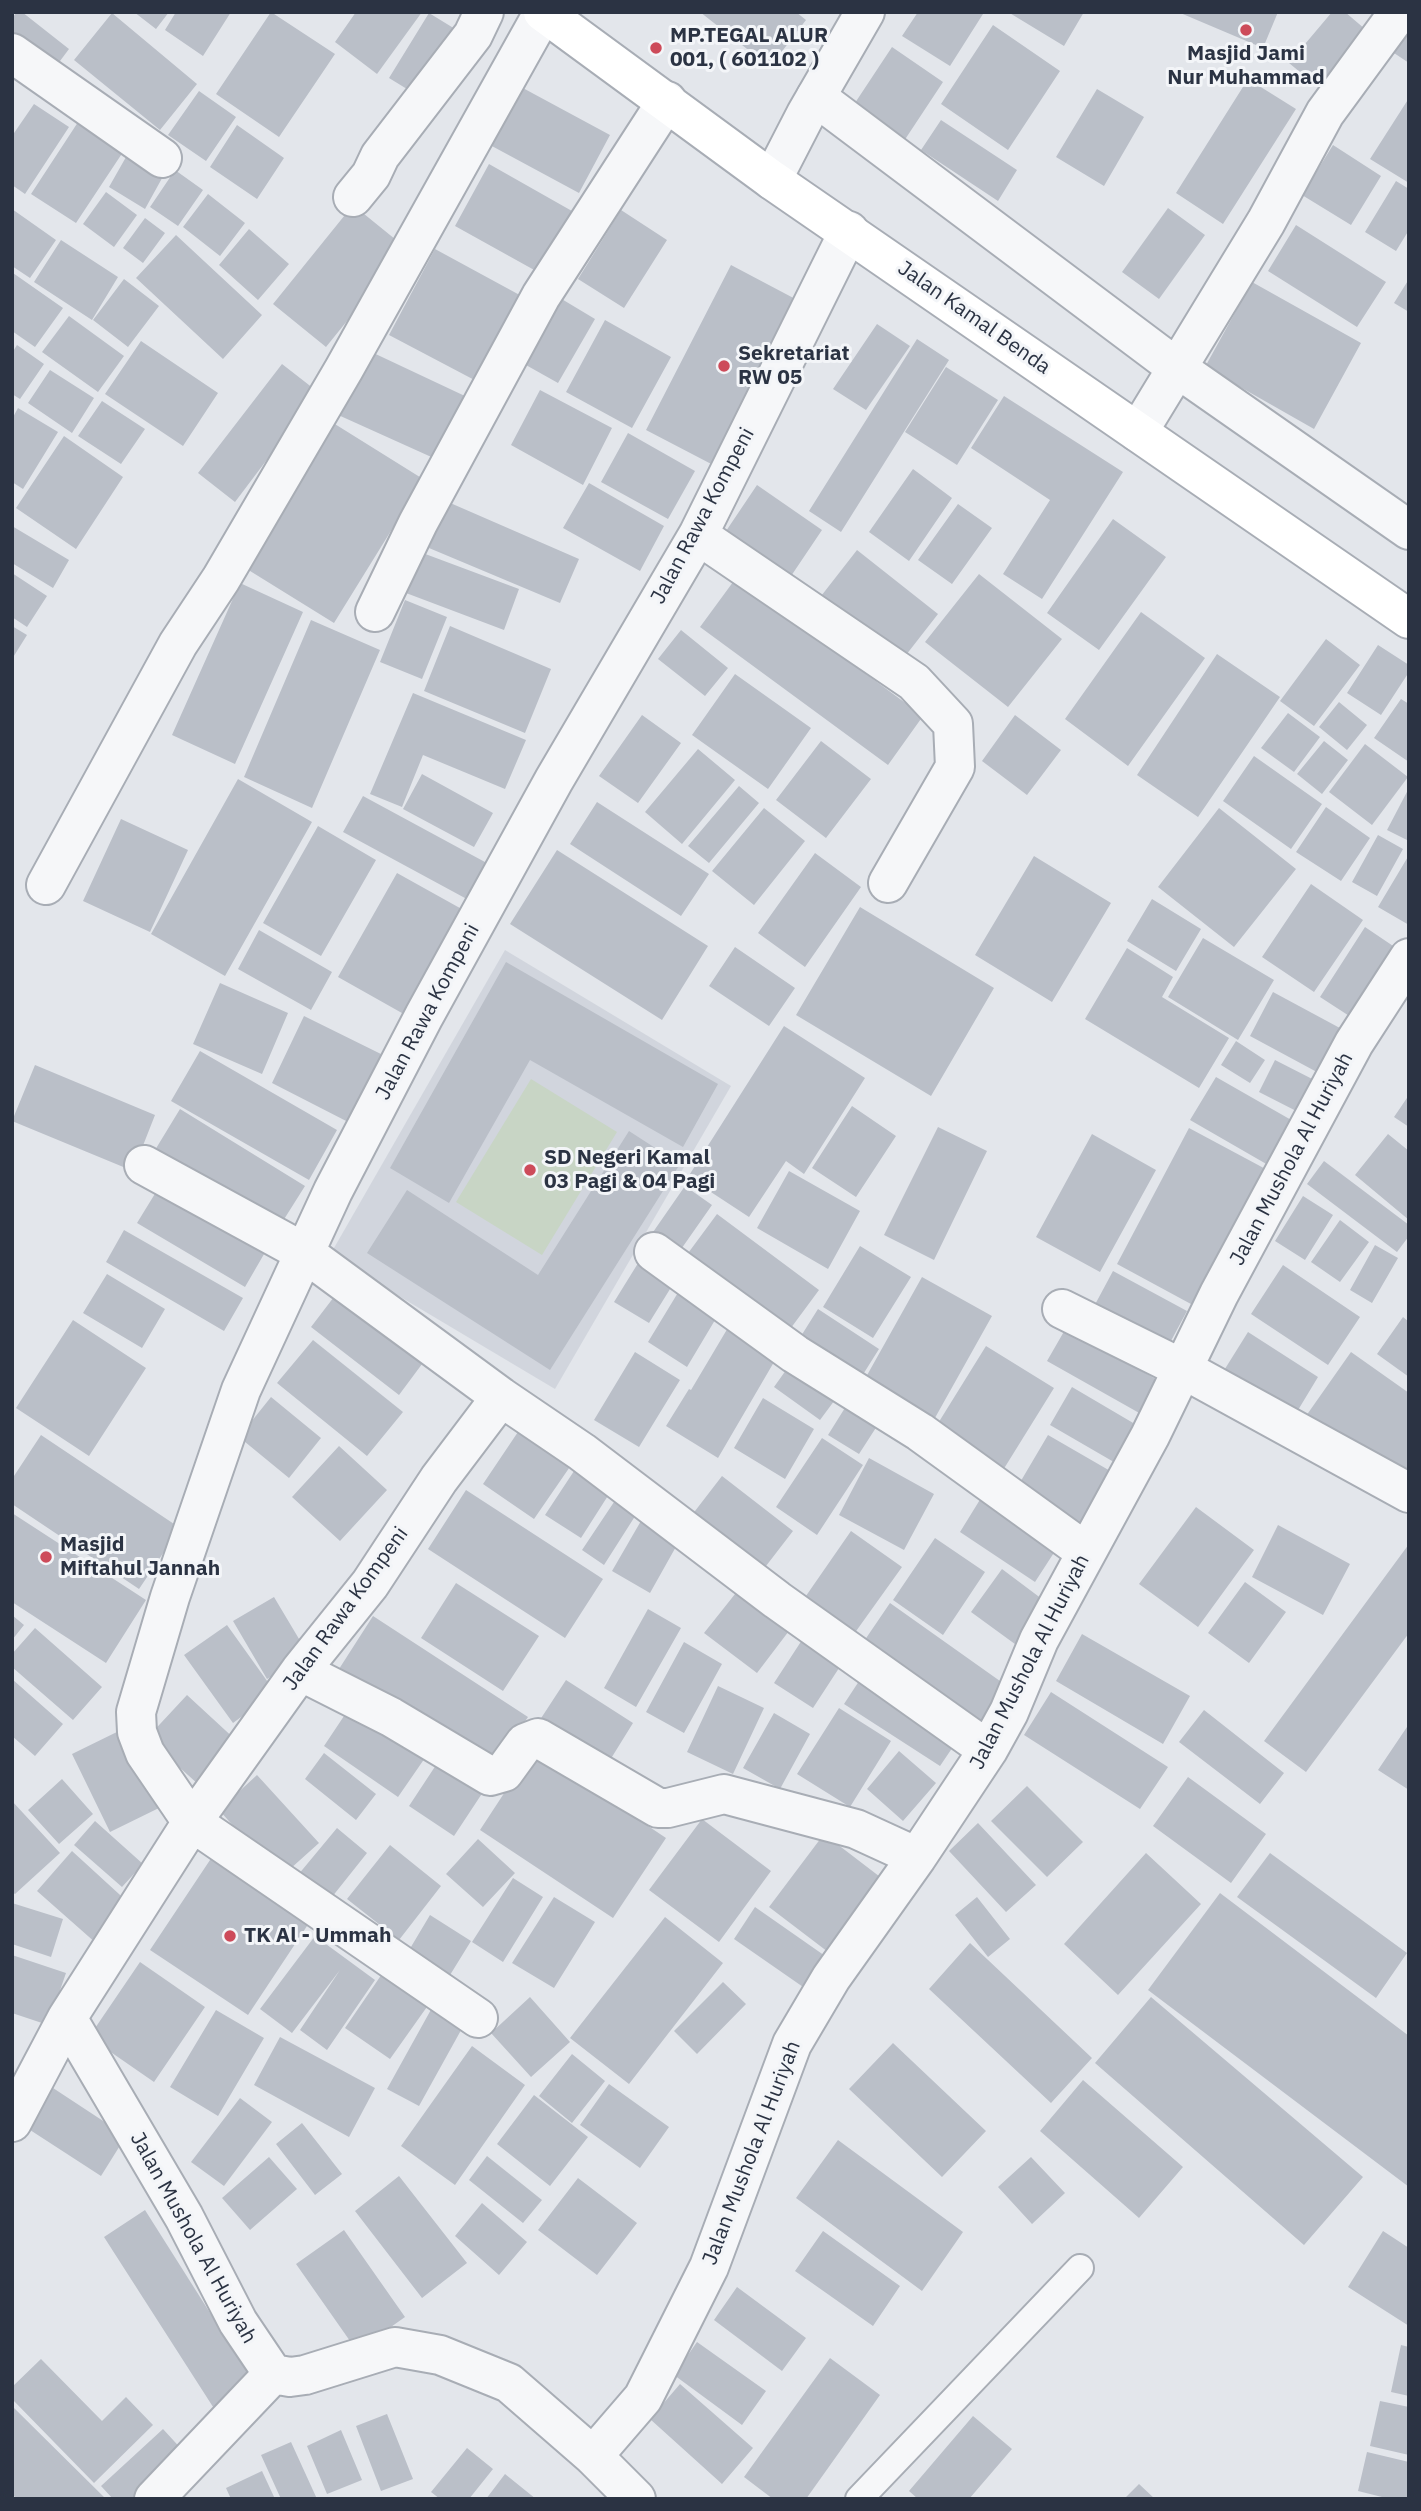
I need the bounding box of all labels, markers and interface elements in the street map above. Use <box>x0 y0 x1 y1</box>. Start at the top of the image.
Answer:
marker: Masjid Jami Nur Muhammad <box>1238 22 1254 38</box>
place label: MP.TEGAL ALUR 001, ( 601102 ) <box>670 23 828 73</box>
marker: MP.TEGAL ALUR 001, ( 601102 ) <box>648 40 664 56</box>
place label: Masjid Jami Nur Muhammad <box>1167 41 1325 91</box>
street label: Jalan Kamal Benda <box>893 256 1055 380</box>
place label: Sekretariat RW 05 <box>738 341 850 391</box>
marker: Sekretariat RW 05 <box>716 358 732 374</box>
street label: Jalan Rawa Kompeni <box>646 424 760 608</box>
street label: Jalan Rawa Kompeni <box>371 920 485 1104</box>
street label: Jalan Mushola Al Huriyah <box>1225 1048 1359 1270</box>
place label: SD Negeri Kamal 03 Pagi & 04 Pagi <box>544 1145 715 1195</box>
marker: SD Negeri Kamal 03 Pagi & 04 Pagi <box>522 1162 538 1178</box>
street label: Jalan Rawa Kompeni <box>278 1522 414 1696</box>
place label: Masjid Miftahul Jannah <box>60 1532 220 1582</box>
marker: Masjid Miftahul Jannah <box>38 1549 54 1565</box>
street label: Jalan Mushola Al Huriyah <box>965 1550 1095 1774</box>
place label: TK Al - Ummah <box>244 1923 392 1949</box>
marker: TK Al - Ummah <box>222 1928 238 1944</box>
street label: Jalan Mushola Al Huriyah <box>698 2038 806 2268</box>
street label: Jalan Mushola Al Huriyah <box>124 2128 262 2348</box>

